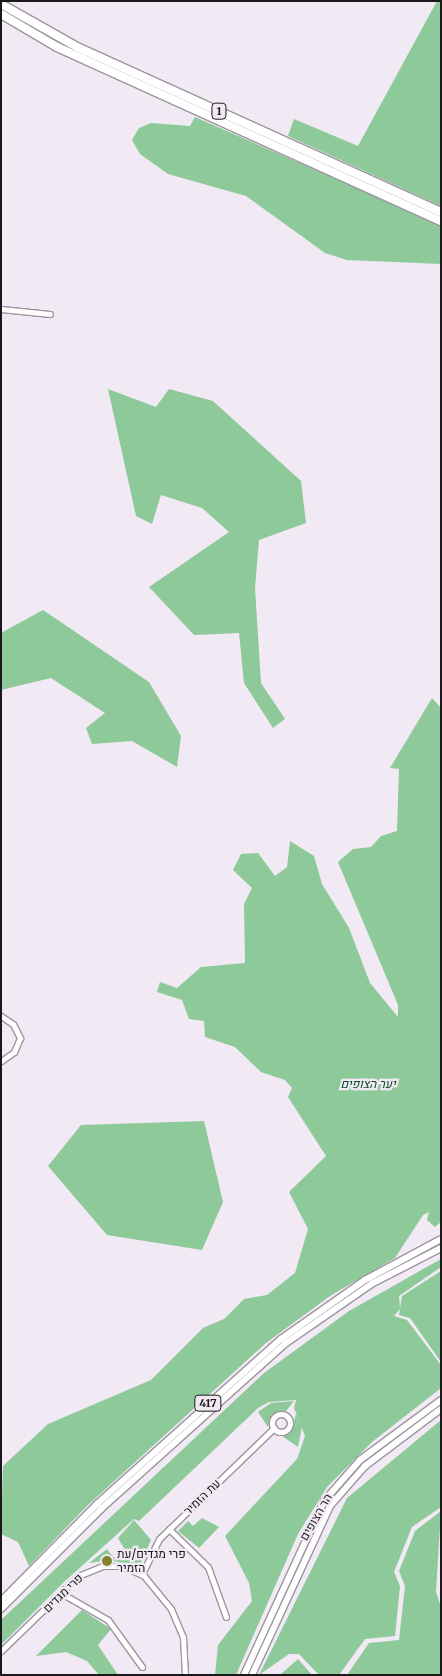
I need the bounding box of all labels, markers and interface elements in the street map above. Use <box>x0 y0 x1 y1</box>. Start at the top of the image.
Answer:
road number: 1 <box>210 102 228 120</box>
park label: יער הצופים <box>340 1077 396 1091</box>
road number: 417 <box>194 1395 222 1412</box>
street label: עת הזמיר <box>181 1476 223 1518</box>
street label: הר הצופים <box>297 1491 335 1543</box>
place label: פרי מגדים/עת הזמיר <box>117 1547 186 1575</box>
marker: פרי מגדים/עת הזמיר <box>101 1555 113 1567</box>
street label: פרי מגדים <box>40 1571 86 1615</box>

